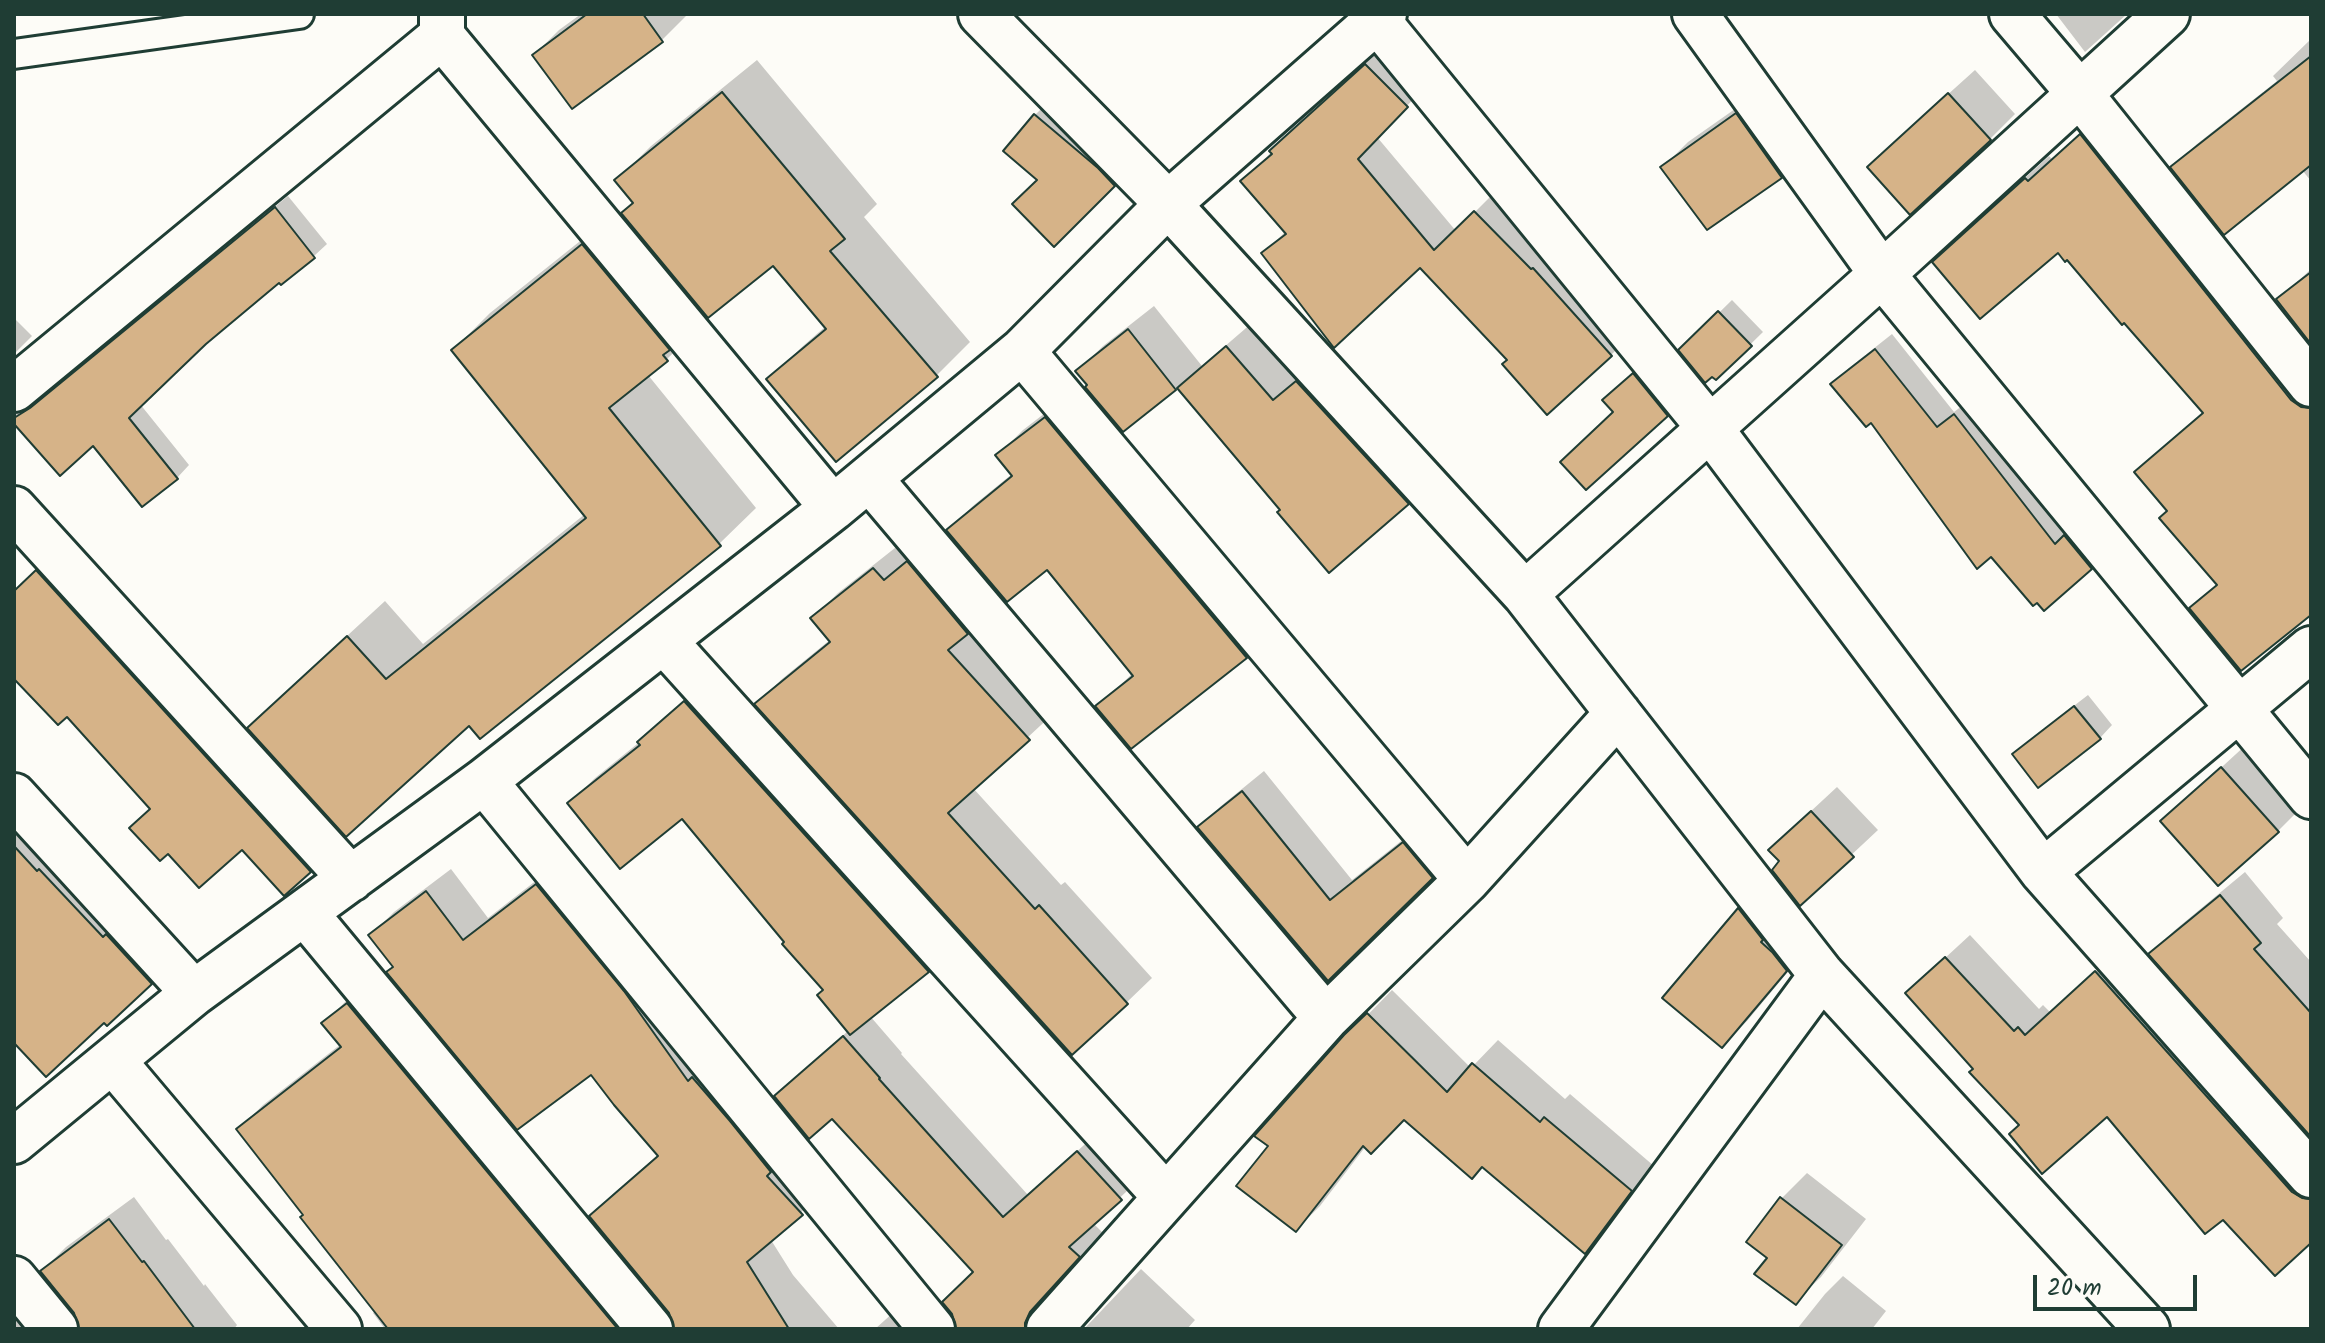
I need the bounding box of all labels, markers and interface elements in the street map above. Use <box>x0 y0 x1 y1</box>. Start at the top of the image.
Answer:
scale bar <box>2037 1259 2201 1309</box>
text: 20 m <box>2047 1269 2102 1308</box>

